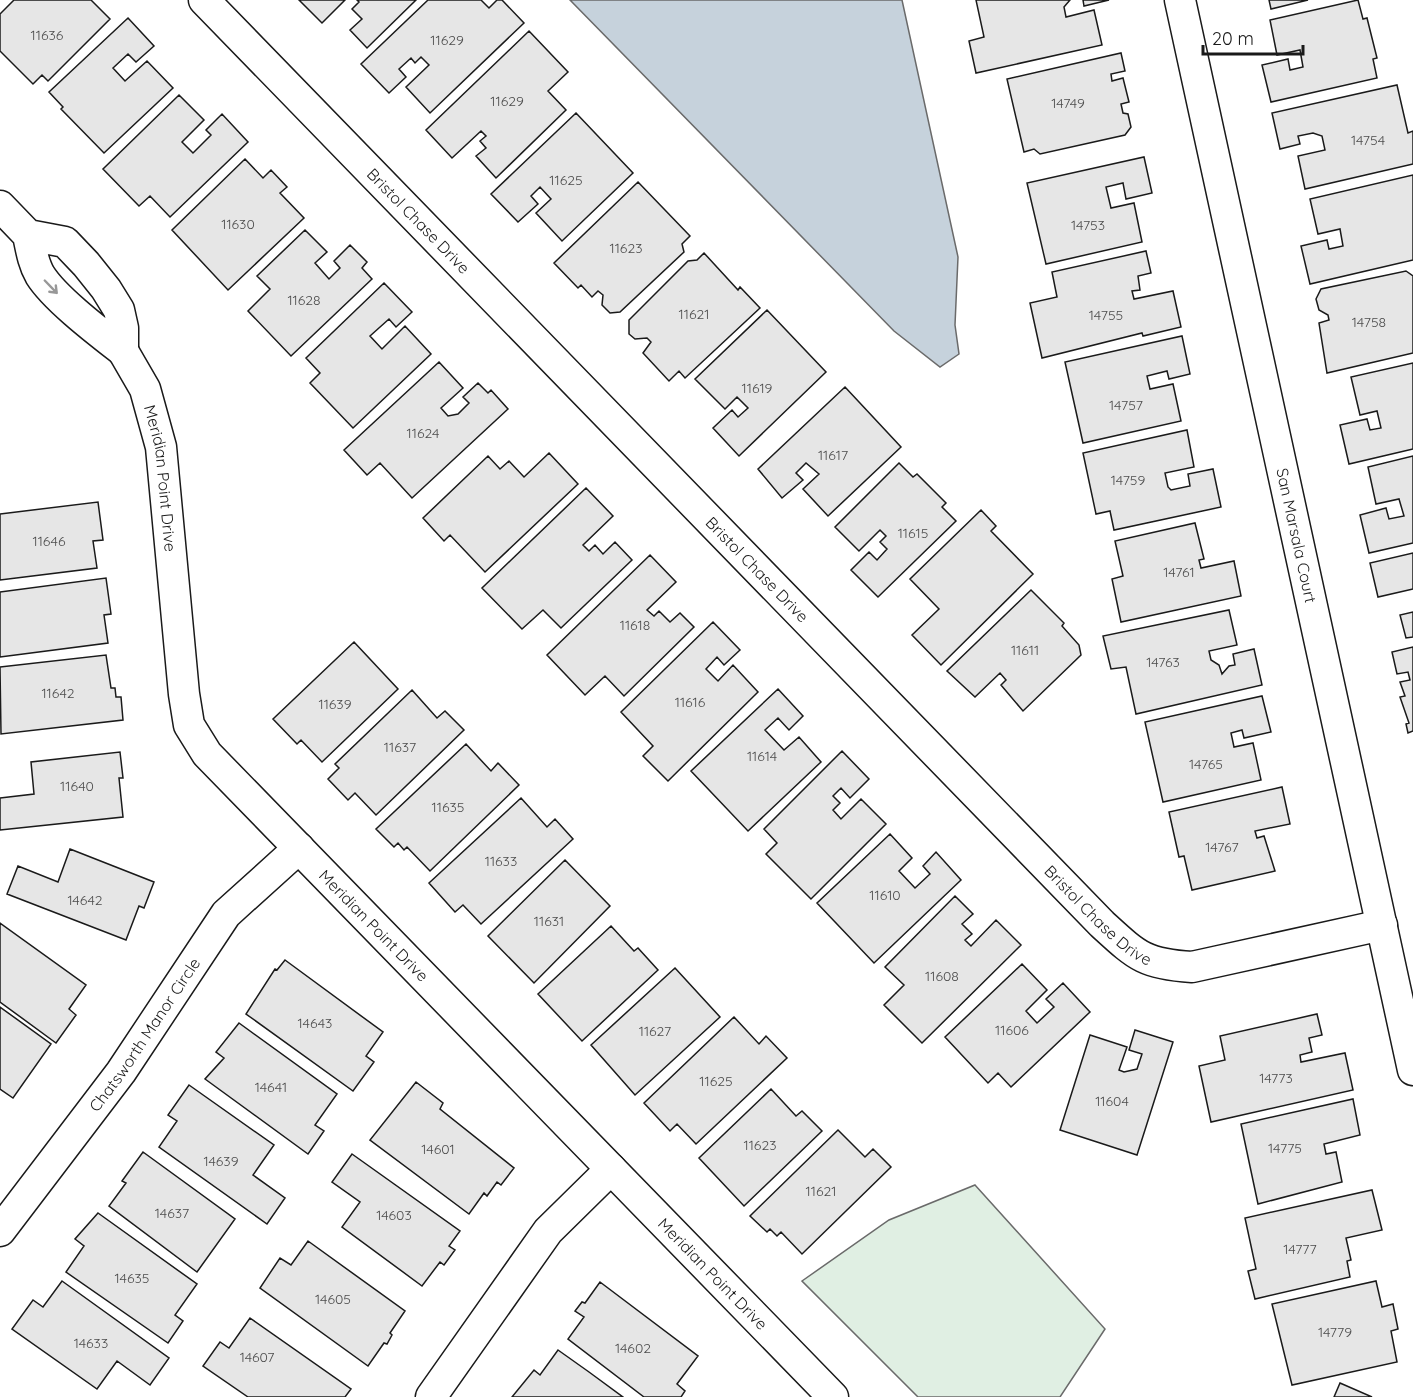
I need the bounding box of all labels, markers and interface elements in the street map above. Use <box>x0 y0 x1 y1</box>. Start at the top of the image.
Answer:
scale bar <box>1203 18 1304 56</box>
house number: 11636 <box>31 26 64 44</box>
text: 20 m <box>1212 27 1254 50</box>
house number: 11629 <box>430 31 464 49</box>
house number: 11629 <box>490 92 524 110</box>
house number: 14749 <box>1051 94 1085 112</box>
house number: 14754 <box>1351 131 1385 149</box>
street label: Bristol Chase Drive <box>363 164 474 278</box>
house number: 11625 <box>549 171 583 189</box>
house number: 11630 <box>221 215 255 233</box>
house number: 14753 <box>1071 216 1105 234</box>
house number: 11623 <box>610 239 642 257</box>
one-way arrow <box>44 280 58 295</box>
house number: 11628 <box>287 291 321 309</box>
house number: 11621 <box>679 305 709 323</box>
house number: 14755 <box>1089 306 1123 324</box>
house number: 14758 <box>1352 313 1386 331</box>
house number: 11619 <box>742 379 773 397</box>
house number: 14757 <box>1109 396 1143 414</box>
street label: Meridian Point Drive <box>140 403 181 553</box>
house number: 11624 <box>407 424 439 442</box>
house number: 11617 <box>818 446 848 464</box>
street label: San Marsala Court <box>1272 466 1321 605</box>
house number: 14759 <box>1111 471 1145 489</box>
street label: Bristol Chase Drive <box>702 512 813 626</box>
house number: 11615 <box>898 524 928 542</box>
house number: 11646 <box>32 532 66 550</box>
house number: 14761 <box>1163 563 1195 581</box>
house number: 11618 <box>620 616 650 634</box>
house number: 11611 <box>1011 641 1039 659</box>
house number: 14763 <box>1146 653 1180 671</box>
house number: 11642 <box>41 684 75 702</box>
house number: 11616 <box>675 693 706 711</box>
house number: 11639 <box>318 695 352 713</box>
house number: 11637 <box>384 738 416 756</box>
house number: 11614 <box>747 747 777 765</box>
house number: 14765 <box>1189 755 1223 773</box>
house number: 11640 <box>60 777 94 795</box>
house number: 11635 <box>432 798 464 816</box>
house number: 14767 <box>1205 838 1239 856</box>
house number: 11633 <box>485 852 517 870</box>
street label: Bristol Chase Drive <box>1040 861 1155 969</box>
street label: Meridian Point Drive <box>315 865 433 986</box>
house number: 11610 <box>869 886 901 904</box>
house number: 14642 <box>67 891 103 909</box>
house number: 11631 <box>534 912 564 930</box>
street label: Chatsworth Manor Circle <box>85 954 204 1115</box>
house number: 11608 <box>925 967 959 985</box>
house number: 14643 <box>298 1014 332 1032</box>
house number: 11606 <box>995 1021 1029 1039</box>
house number: 11627 <box>639 1022 671 1040</box>
house number: 14773 <box>1259 1069 1293 1087</box>
house number: 11625 <box>699 1072 733 1090</box>
house number: 14641 <box>255 1078 287 1096</box>
house number: 11604 <box>1095 1092 1129 1110</box>
house number: 11623 <box>744 1136 776 1154</box>
house number: 14775 <box>1268 1139 1302 1157</box>
house number: 14601 <box>421 1140 455 1158</box>
house number: 14639 <box>203 1152 239 1170</box>
house number: 11621 <box>806 1182 836 1200</box>
house number: 14637 <box>155 1204 189 1222</box>
house number: 14603 <box>376 1206 412 1224</box>
street label: Meridian Point Drive <box>654 1214 772 1334</box>
house number: 14777 <box>1283 1240 1317 1258</box>
house number: 14635 <box>115 1269 149 1287</box>
house number: 14605 <box>315 1290 351 1308</box>
house number: 14779 <box>1318 1323 1352 1341</box>
house number: 14633 <box>74 1334 108 1352</box>
house number: 14602 <box>615 1339 651 1357</box>
house number: 14607 <box>240 1348 274 1366</box>

